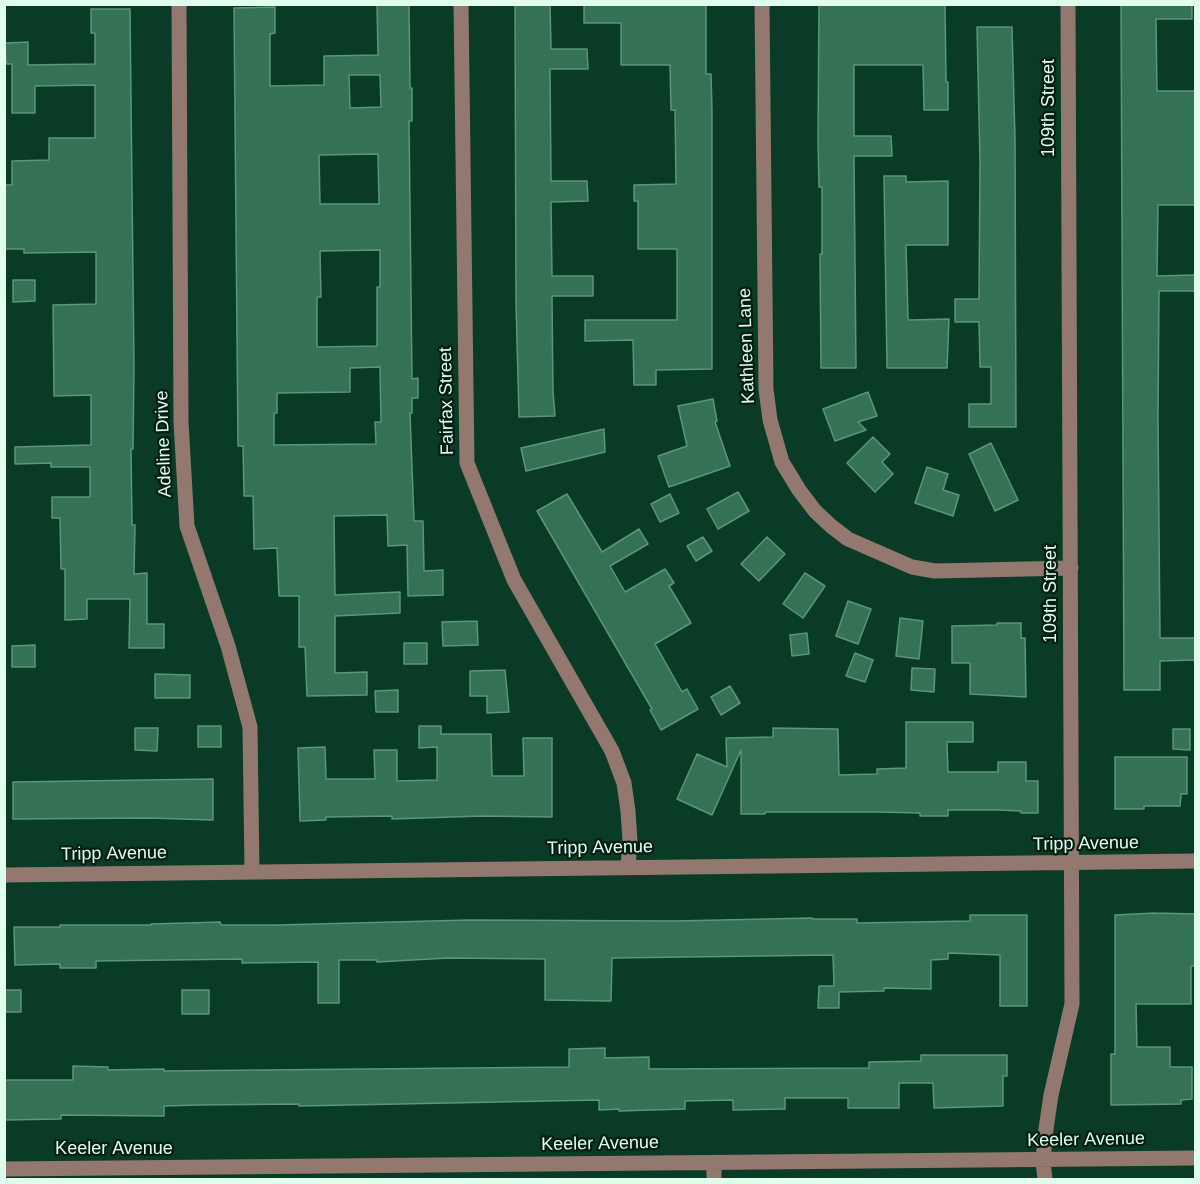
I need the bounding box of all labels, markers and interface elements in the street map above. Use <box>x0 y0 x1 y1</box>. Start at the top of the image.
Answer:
street label: 109th Street <box>1038 59 1060 157</box>
street label: Kathleen Lane <box>734 288 760 404</box>
street label: Fairfax Street <box>435 347 459 455</box>
street label: Adeline Drive <box>151 390 177 498</box>
street label: 109th Street <box>1040 545 1062 643</box>
street label: Tripp Avenue <box>1033 832 1139 856</box>
street label: Tripp Avenue <box>547 836 653 860</box>
street label: Tripp Avenue <box>61 842 167 866</box>
street label: Keeler Avenue <box>1027 1128 1145 1152</box>
street label: Keeler Avenue <box>541 1132 659 1156</box>
street label: Keeler Avenue <box>55 1138 173 1160</box>

